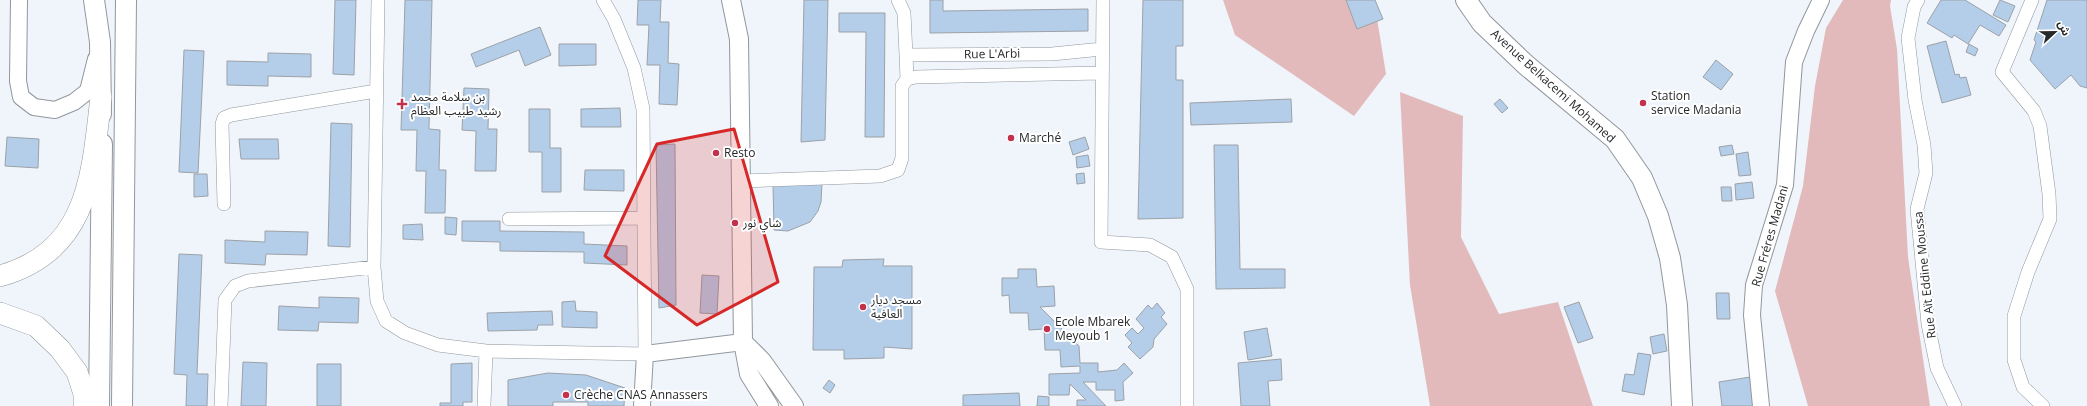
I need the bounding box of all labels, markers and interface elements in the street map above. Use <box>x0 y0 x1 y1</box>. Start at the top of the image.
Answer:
north arrow <box>2035 12 2075 52</box>
text: ش <box>2055 18 2075 38</box>
street label: Avenue Belkacemi Mohamed <box>1487 25 1619 146</box>
street label: Rue L'Arbi <box>964 45 1020 62</box>
place label: Station service Madania <box>1651 87 1742 118</box>
place label: بن سلامة محمد رشيد طبيب العظام <box>411 88 501 120</box>
marker: بن سلامة محمد رشيد طبيب العظام <box>396 98 408 110</box>
marker: Station service Madania <box>1638 98 1648 108</box>
place label: Marché <box>1019 129 1061 146</box>
marker: Marché <box>1006 133 1016 143</box>
place label: Resto <box>724 144 755 161</box>
marker: Resto <box>711 148 721 158</box>
street label: Rue Fréres Madani <box>1747 183 1792 289</box>
street label: Rue Aït Eddine Moussa <box>1909 211 1940 339</box>
place label: شاي نور <box>742 214 781 233</box>
marker: شاي نور <box>730 218 740 228</box>
place label: مسجد ديار العافية <box>870 291 922 322</box>
marker: مسجد ديار العافية <box>858 302 868 312</box>
place label: Ecole Mbarek Meyoub 1 <box>1055 313 1131 344</box>
marker: Ecole Mbarek Meyoub 1 <box>1042 324 1052 334</box>
place label: Crèche CNAS Annassers <box>574 386 708 403</box>
marker: Crèche CNAS Annassers <box>561 390 571 400</box>

